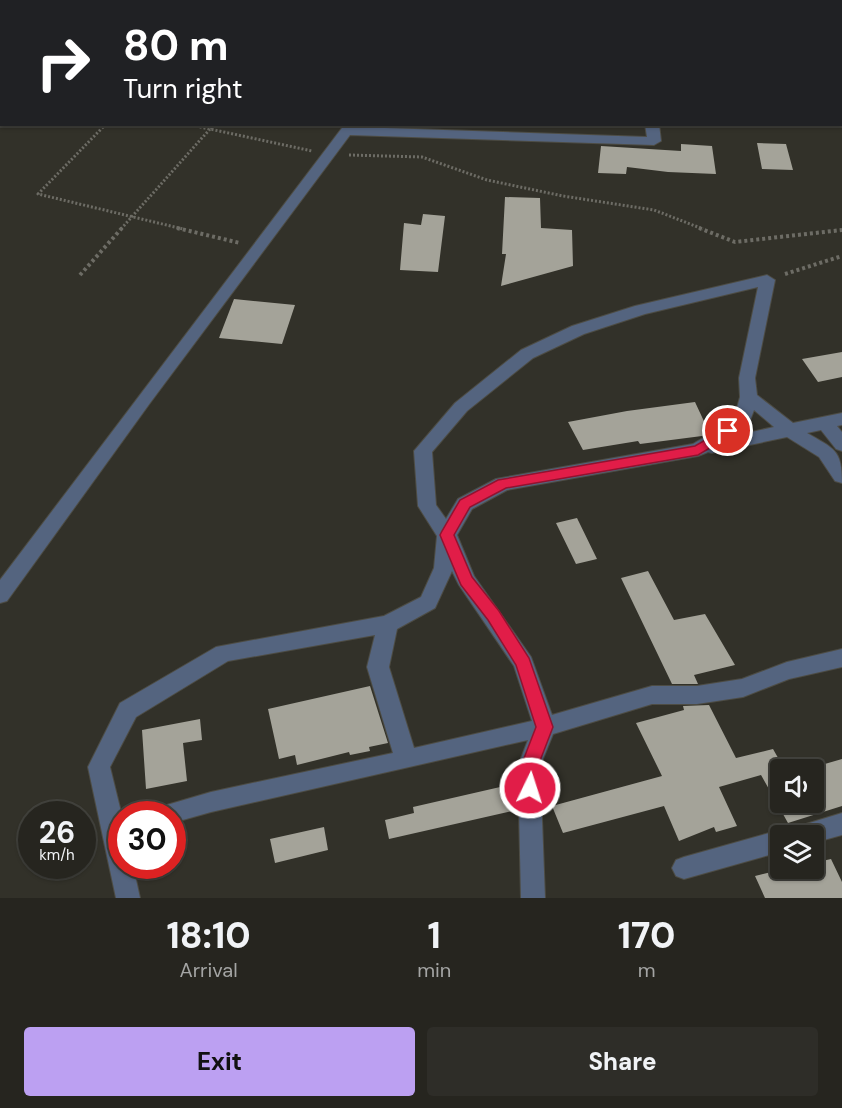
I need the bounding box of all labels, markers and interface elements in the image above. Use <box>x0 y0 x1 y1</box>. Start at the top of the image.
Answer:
text: 80 m <box>123 18 229 73</box>
icon: right <box>24 24 102 102</box>
text: Turn right <box>123 71 243 106</box>
pin <box>702 405 753 456</box>
icon: arrive <box>711 414 744 447</box>
position arrow <box>498 756 562 820</box>
map controls <box>770 759 824 879</box>
button: sound <box>770 759 824 813</box>
speed limit sign: 30 <box>108 801 186 879</box>
text: 26 <box>39 813 75 852</box>
button: layers <box>770 825 824 879</box>
text: km/h <box>39 845 75 865</box>
text: 18:10 <box>166 912 251 959</box>
text: 1 <box>428 912 441 959</box>
text: 170 <box>618 912 676 959</box>
text: Arrival <box>179 957 238 983</box>
text: min <box>417 957 451 983</box>
text: m <box>638 957 656 983</box>
button: Exit <box>24 1027 415 1096</box>
button: Share <box>427 1027 818 1096</box>

